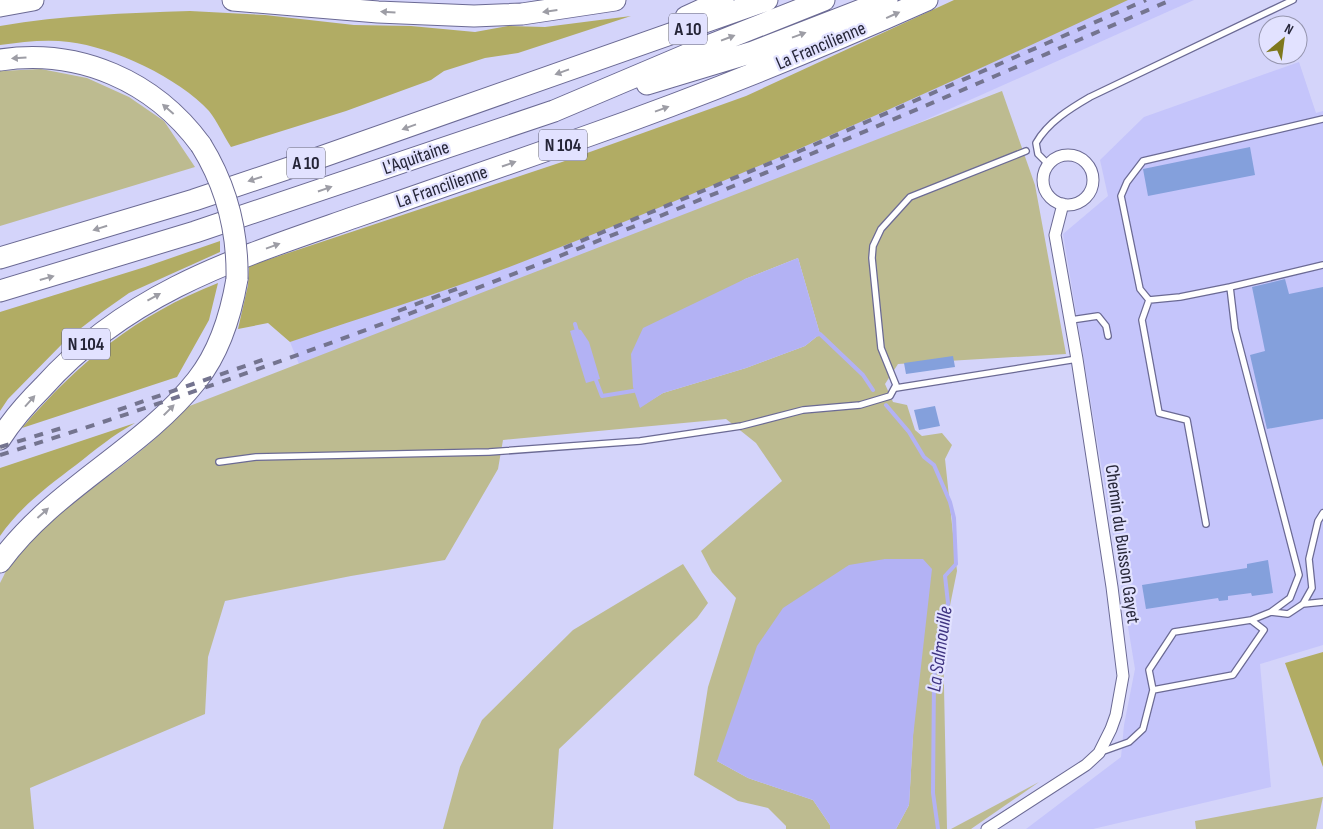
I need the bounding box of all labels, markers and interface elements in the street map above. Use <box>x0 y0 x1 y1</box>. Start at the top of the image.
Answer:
one-way arrow <box>541 7 557 15</box>
one-way arrow <box>379 8 395 16</box>
one-way arrow <box>886 11 900 19</box>
road number: A 10 <box>669 13 707 44</box>
north arrow <box>1258 15 1308 65</box>
street label: La Francilienne <box>773 17 869 75</box>
text: N <box>1282 20 1296 38</box>
one-way arrow <box>791 31 806 38</box>
one-way arrow <box>721 34 736 42</box>
one-way arrow <box>10 55 26 63</box>
one-way arrow <box>554 69 569 76</box>
one-way arrow <box>162 103 175 114</box>
one-way arrow <box>654 105 669 112</box>
one-way arrow <box>401 124 416 131</box>
road number: N 104 <box>539 130 587 160</box>
street label: L'Aquitaine <box>380 136 452 180</box>
road number: A 10 <box>287 148 325 178</box>
one-way arrow <box>501 159 516 167</box>
street label: La Francilienne <box>393 161 491 213</box>
one-way arrow <box>247 176 262 184</box>
one-way arrow <box>318 185 333 193</box>
one-way arrow <box>92 225 107 233</box>
one-way arrow <box>265 242 280 249</box>
one-way arrow <box>39 273 54 281</box>
one-way arrow <box>147 293 160 302</box>
road number: N 104 <box>62 328 110 359</box>
one-way arrow <box>24 395 36 407</box>
one-way arrow <box>163 404 175 416</box>
street label: Chemin du Buisson Gayet <box>1099 463 1145 625</box>
one-way arrow <box>37 507 49 519</box>
water label: La Salmouille <box>922 605 958 693</box>

